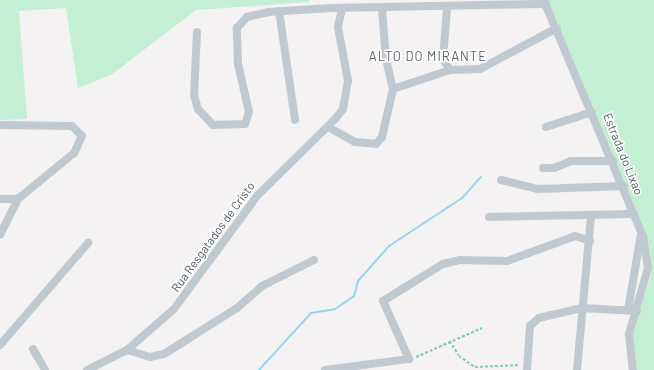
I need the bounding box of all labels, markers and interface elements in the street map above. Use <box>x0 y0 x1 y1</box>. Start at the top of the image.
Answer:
district label: ALTO DO MIRANTE <box>369 48 487 64</box>
street label: Estrada do Lixao <box>600 111 646 197</box>
street label: Rua Resgatados de Cristo <box>168 179 258 295</box>

